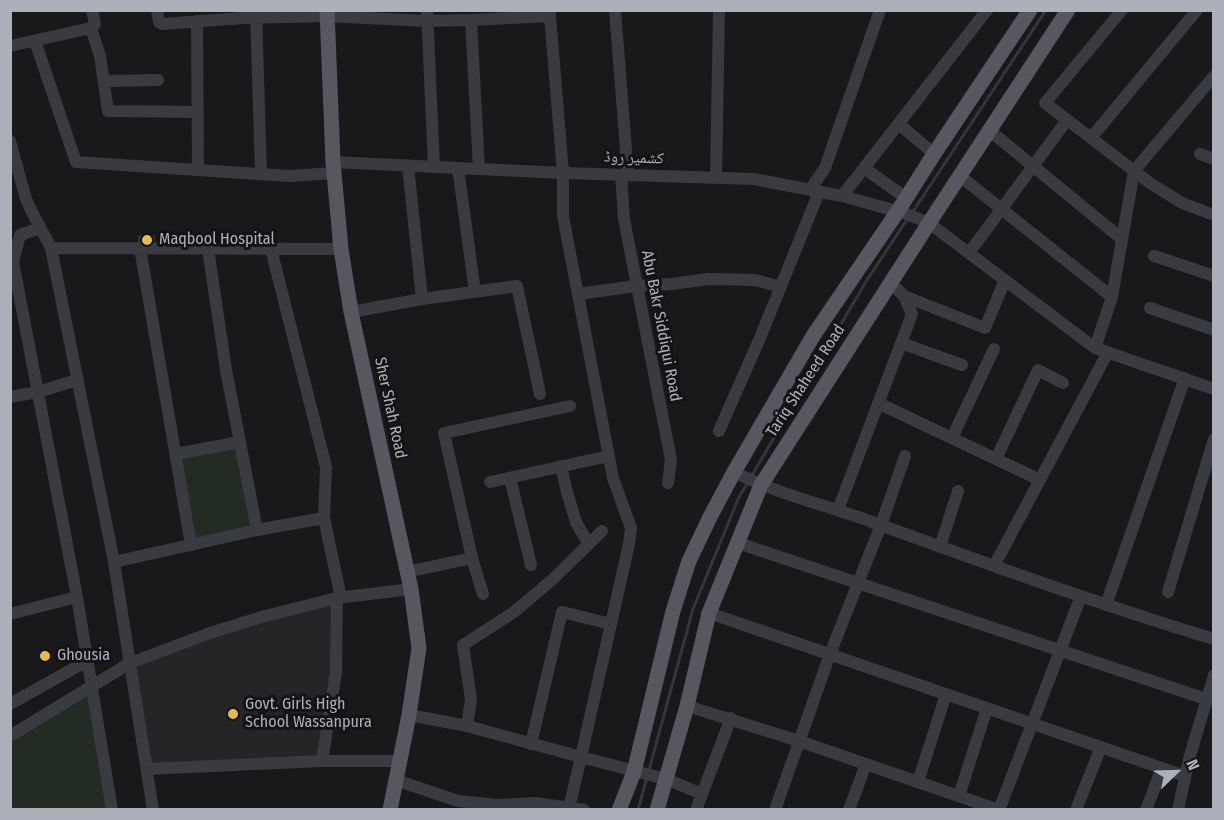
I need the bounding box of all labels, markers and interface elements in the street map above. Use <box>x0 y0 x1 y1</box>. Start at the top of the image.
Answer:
street label: کشمیر روڈ <box>604 147 664 169</box>
place label: Maqbool Hospital <box>159 230 275 250</box>
marker: Maqbool Hospital <box>140 233 154 247</box>
street label: Abu Bakr Siddiqui Road <box>637 249 685 403</box>
street label: Tariq Shaheed Road <box>762 321 850 441</box>
street label: Sher Shah Road <box>370 356 410 460</box>
place label: Ghousia <box>57 646 110 666</box>
marker: Ghousia <box>38 649 52 663</box>
place label: Govt. Girls High School Wassanpura <box>245 695 372 733</box>
marker: Govt. Girls High School Wassanpura <box>226 707 240 721</box>
north arrow <box>1146 742 1206 802</box>
text: N <box>1182 757 1204 773</box>

